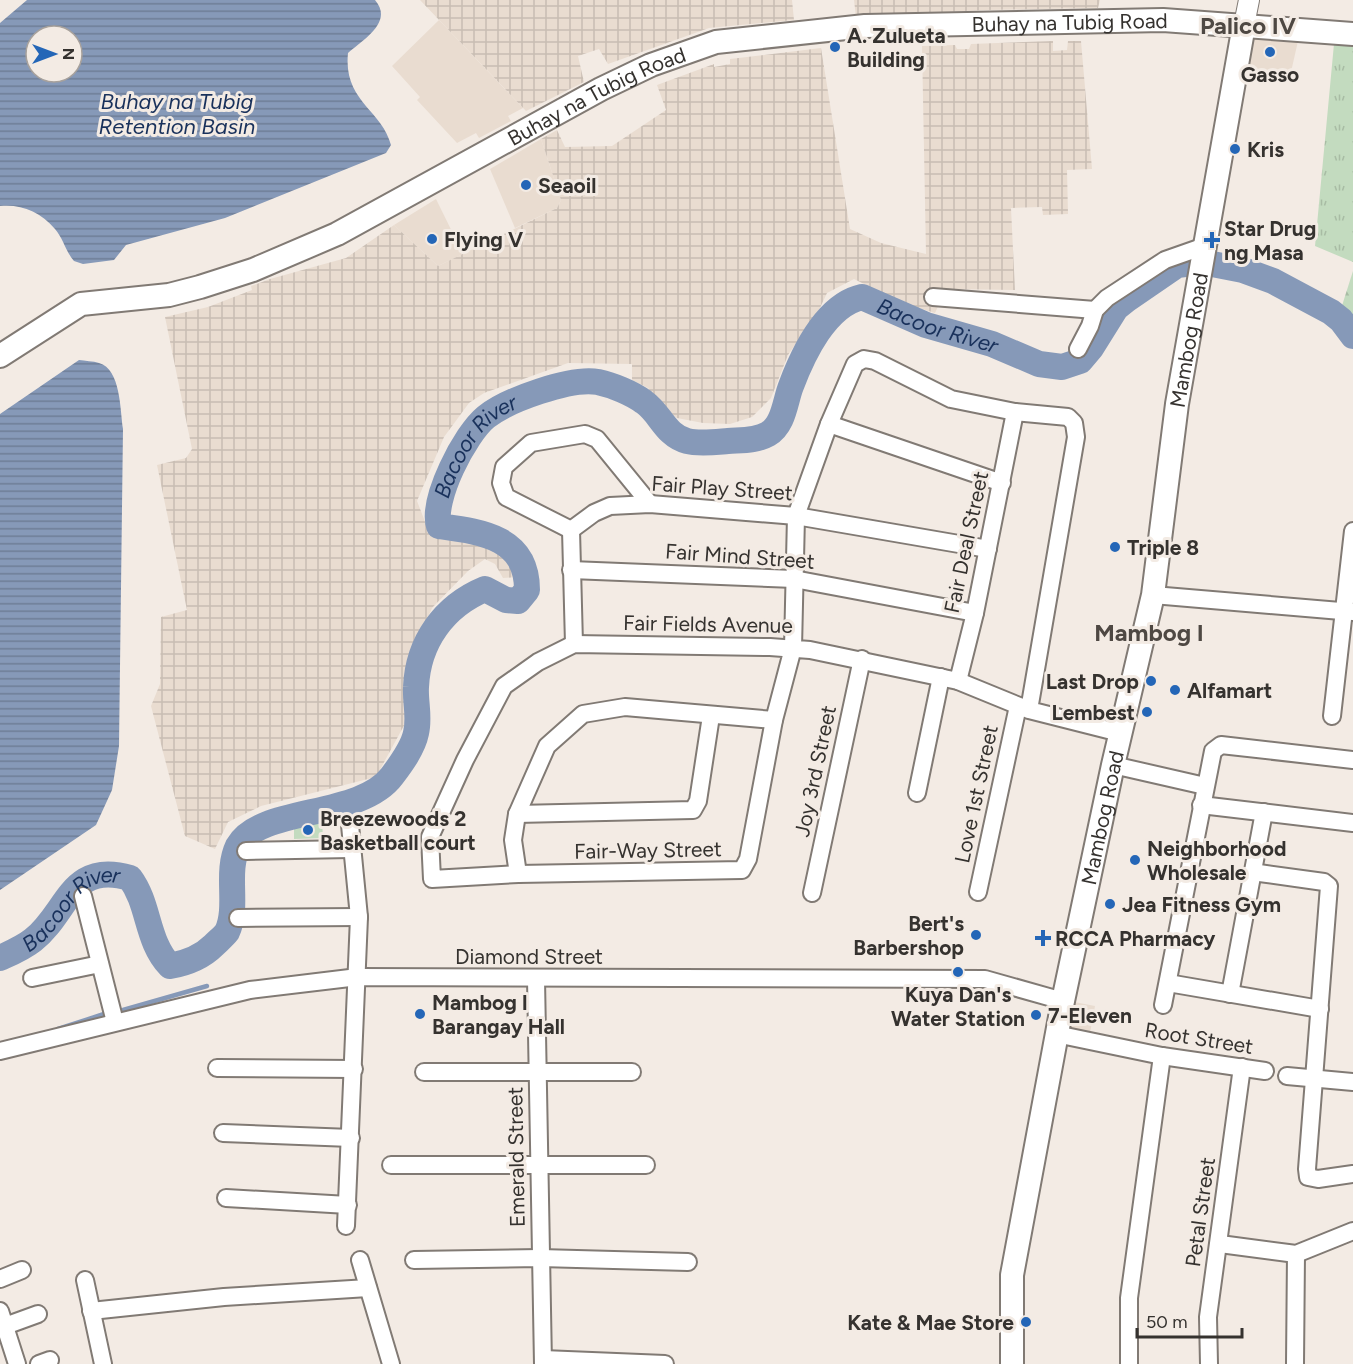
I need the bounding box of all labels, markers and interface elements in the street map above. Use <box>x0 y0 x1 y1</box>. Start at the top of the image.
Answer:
street label: Buhay na Tubig Road <box>971 7 1168 36</box>
district label: Palico IV <box>1200 11 1297 40</box>
place label: A. Zulueta Building <box>847 23 946 72</box>
north arrow <box>24 24 84 84</box>
marker: A. Zulueta Building <box>828 40 842 54</box>
street label: Buhay na Tubig Road <box>503 41 689 151</box>
marker: Gasso <box>1263 45 1277 59</box>
text: N <box>59 48 78 60</box>
place label: Gasso <box>1241 62 1299 87</box>
water label: Buhay na Tubig Retention Basin <box>99 88 255 140</box>
place label: Kris <box>1247 137 1284 162</box>
marker: Kris <box>1228 142 1242 156</box>
place label: Seaoil <box>538 173 596 198</box>
marker: Seaoil <box>519 178 533 192</box>
place label: Star Drug ng Masa <box>1224 216 1316 265</box>
place label: Flying V <box>444 227 523 252</box>
marker: Flying V <box>425 232 439 246</box>
marker: Star Drug ng Masa <box>1205 233 1219 247</box>
street label: Mambog Road <box>1164 271 1213 410</box>
water label: Bacoor River <box>873 292 1004 359</box>
water label: Bacoor River <box>428 388 522 501</box>
street label: Fair Deal Street <box>939 469 993 615</box>
street label: Fair Play Street <box>651 471 794 505</box>
place label: Triple 8 <box>1127 535 1199 560</box>
street label: Fair Mind Street <box>664 538 816 574</box>
marker: Triple 8 <box>1108 540 1122 554</box>
street label: Fair Fields Avenue <box>623 610 793 638</box>
district label: Mambog I <box>1094 618 1204 647</box>
place label: Last Drop <box>1046 669 1139 694</box>
marker: Last Drop <box>1144 674 1158 688</box>
place label: Alfamart <box>1187 678 1272 703</box>
marker: Alfamart <box>1168 683 1182 697</box>
place label: Lembest <box>1051 700 1135 725</box>
street label: Joy 3rd Street <box>789 703 841 839</box>
marker: Lembest <box>1140 705 1154 719</box>
street label: Love 1st Street <box>949 723 1003 865</box>
street label: Mambog Road <box>1075 748 1128 887</box>
place label: Breezewoods 2 Basketball court <box>320 806 476 855</box>
marker: Breezewoods 2 Basketball court <box>301 823 315 837</box>
street label: Fair-Way Street <box>574 836 722 864</box>
place label: Neighborhood Wholesale <box>1147 836 1287 885</box>
marker: Neighborhood Wholesale <box>1128 853 1142 867</box>
water label: Bacoor River <box>16 861 123 957</box>
place label: Jea Fitness Gym <box>1122 892 1281 917</box>
marker: Jea Fitness Gym <box>1103 897 1117 911</box>
place label: Bert's Barbershop <box>853 911 964 960</box>
place label: RCCA Pharmacy <box>1055 926 1216 951</box>
marker: Bert's Barbershop <box>969 928 983 942</box>
marker: RCCA Pharmacy <box>1036 931 1050 945</box>
street label: Diamond Street <box>455 944 603 969</box>
marker: Kuya Dan's Water Station <box>951 965 965 979</box>
place label: Kuya Dan's Water Station <box>891 982 1025 1031</box>
place label: Mambog I Barangay Hall <box>432 990 565 1039</box>
place label: 7-Eleven <box>1048 1003 1132 1028</box>
marker: Mambog I Barangay Hall <box>413 1007 427 1021</box>
marker: 7-Eleven <box>1029 1008 1043 1022</box>
street label: Root Street <box>1143 1017 1255 1059</box>
street label: Emerald Street <box>502 1086 530 1227</box>
street label: Petal Street <box>1180 1155 1220 1269</box>
scale bar <box>1137 1301 1242 1339</box>
place label: Kate & Mae Store <box>847 1310 1014 1335</box>
text: 50 m <box>1146 1311 1188 1333</box>
marker: Kate & Mae Store <box>1019 1315 1033 1329</box>

